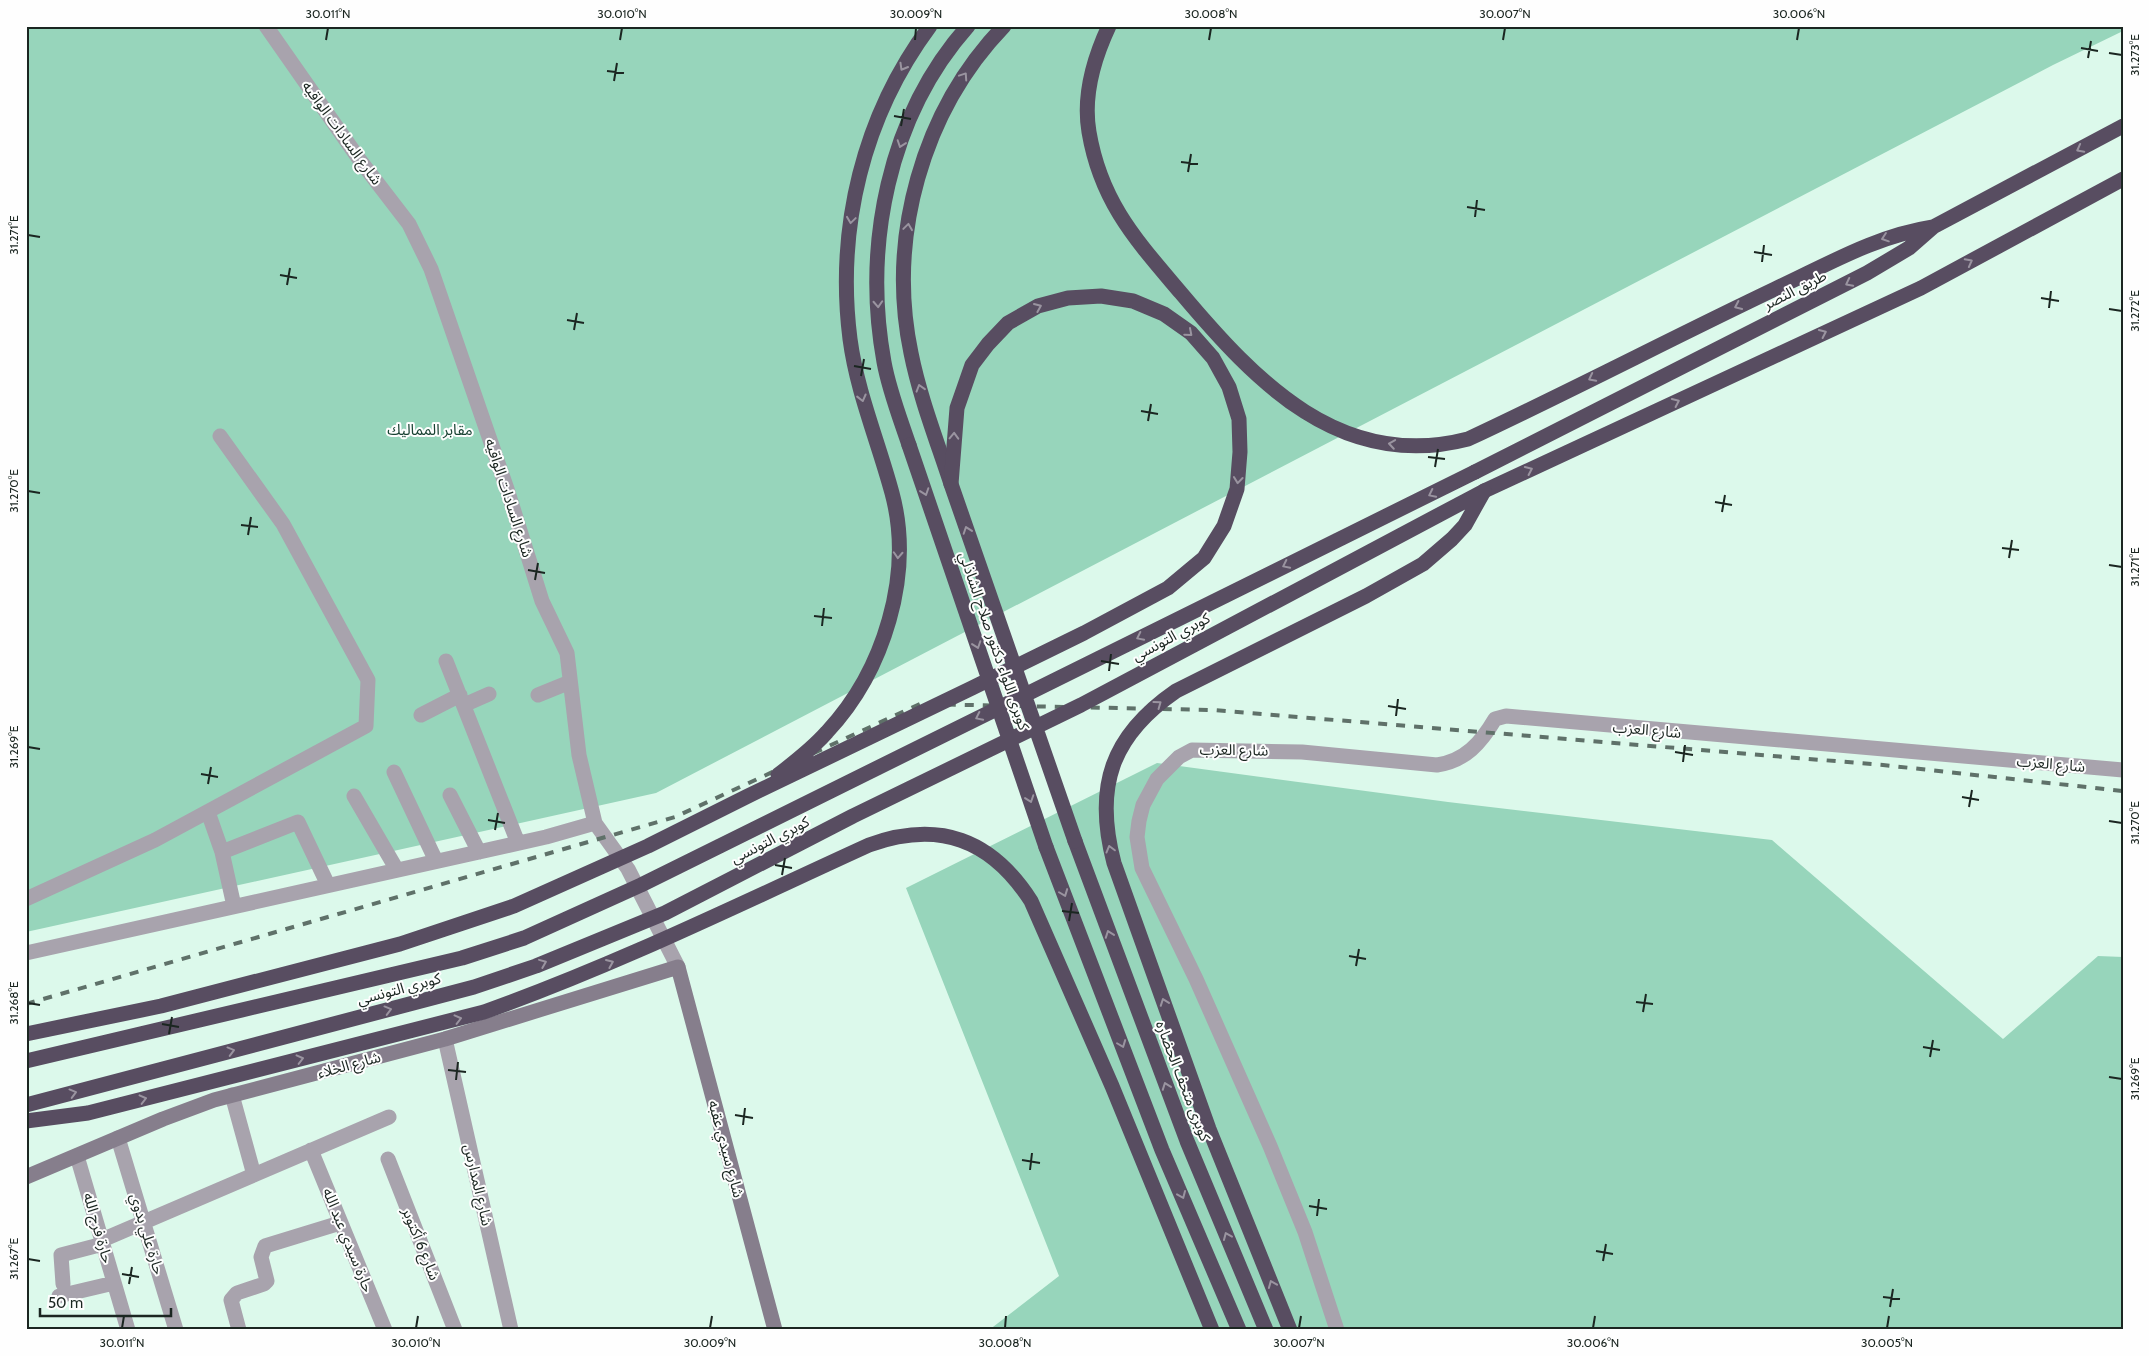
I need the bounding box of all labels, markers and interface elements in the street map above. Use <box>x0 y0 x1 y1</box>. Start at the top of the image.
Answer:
text: 30.011°N <box>305 6 351 21</box>
text: 30.010°N <box>597 6 647 21</box>
text: 30.009°N <box>890 6 942 21</box>
text: 30.008°N <box>1185 6 1237 21</box>
text: 30.007°N <box>1479 6 1531 21</box>
text: 30.006°N <box>1773 6 1825 21</box>
text: 31.273°E <box>2127 34 2142 76</box>
one-way arrow <box>899 61 909 70</box>
one-way arrow <box>958 73 968 82</box>
street label: شارع السادات الواقيه <box>296 78 386 190</box>
one-way arrow <box>897 139 907 148</box>
one-way arrow <box>2076 143 2085 153</box>
text: 31.271°E <box>6 215 21 255</box>
one-way arrow <box>846 215 856 224</box>
one-way arrow <box>902 223 912 231</box>
one-way arrow <box>1882 232 1890 242</box>
one-way arrow <box>1964 258 1973 268</box>
street label: طريق النصر <box>1760 266 1830 315</box>
one-way arrow <box>1845 277 1854 287</box>
text: 31.272°E <box>2127 290 2142 332</box>
one-way arrow <box>872 300 883 308</box>
one-way arrow <box>1734 300 1743 311</box>
one-way arrow <box>1033 303 1042 314</box>
one-way arrow <box>1184 327 1193 336</box>
one-way arrow <box>1818 329 1827 340</box>
one-way arrow <box>1588 372 1597 382</box>
one-way arrow <box>916 384 926 392</box>
one-way arrow <box>857 393 867 401</box>
one-way arrow <box>1671 397 1680 408</box>
park label: مقابر المماليك <box>387 421 473 439</box>
one-way arrow <box>949 431 960 439</box>
street label: شارع السادات الواقيه <box>478 436 537 561</box>
one-way arrow <box>1388 439 1397 449</box>
one-way arrow <box>1523 466 1532 476</box>
text: 31.270°E <box>6 469 21 513</box>
one-way arrow <box>1232 476 1243 484</box>
one-way arrow <box>919 487 929 495</box>
one-way arrow <box>1428 487 1437 498</box>
one-way arrow <box>963 527 973 535</box>
text: 31.271°E <box>2127 547 2142 587</box>
street label: كوبرى اللواء دكتور صلاح الشاذلي <box>952 550 1033 734</box>
one-way arrow <box>893 552 903 559</box>
one-way arrow <box>1282 559 1291 569</box>
street label: كوبري التونسي <box>1129 608 1215 667</box>
one-way arrow <box>1136 631 1145 641</box>
one-way arrow <box>971 641 981 649</box>
one-way arrow <box>1152 701 1161 709</box>
one-way arrow <box>975 711 984 721</box>
street label: شارع العزب <box>1612 718 1682 745</box>
text: 31.269°E <box>6 725 21 768</box>
street label: شارع العزب <box>1199 740 1269 763</box>
street label: شارع العزب <box>2016 752 2086 779</box>
one-way arrow <box>1024 794 1034 803</box>
text: 31.270°E <box>2127 801 2142 845</box>
street label: كوبري التونسي <box>728 812 814 870</box>
one-way arrow <box>1105 844 1116 853</box>
one-way arrow <box>1058 888 1068 896</box>
one-way arrow <box>1105 930 1115 938</box>
one-way arrow <box>538 959 547 969</box>
one-way arrow <box>605 959 614 970</box>
street label: كوبري التونسي <box>355 969 444 1011</box>
text: 31.268°E <box>6 981 21 1025</box>
one-way arrow <box>1160 998 1170 1007</box>
one-way arrow <box>383 1005 392 1016</box>
one-way arrow <box>453 1014 462 1025</box>
street label: كوبرى متحف الحضاره <box>1152 1018 1215 1144</box>
one-way arrow <box>1116 1039 1126 1048</box>
one-way arrow <box>226 1047 234 1057</box>
street label: شارع الخلاء <box>315 1048 384 1085</box>
one-way arrow <box>296 1054 305 1065</box>
text: 31.269°E <box>2127 1057 2142 1100</box>
one-way arrow <box>1162 1082 1172 1091</box>
one-way arrow <box>69 1088 77 1098</box>
one-way arrow <box>138 1094 147 1105</box>
street label: شارع سيدي عقبه <box>701 1098 748 1201</box>
street label: شارع المدارس <box>457 1142 496 1229</box>
street label: حارة سيدي عبد الله <box>317 1185 377 1296</box>
one-way arrow <box>1175 1190 1186 1199</box>
street label: حارة فرج الله <box>76 1191 117 1266</box>
street label: حارة علي بدوي <box>124 1191 168 1278</box>
street label: شارع 6 أكتوبر <box>395 1204 444 1284</box>
one-way arrow <box>1223 1233 1233 1241</box>
text: 31.267°E <box>6 1238 21 1280</box>
one-way arrow <box>1268 1281 1278 1289</box>
scale bar <box>40 1286 171 1318</box>
text: 50 m <box>48 1294 83 1312</box>
text: 30.011°N <box>99 1335 145 1350</box>
text: 30.010°N <box>391 1335 441 1350</box>
text: 30.009°N <box>684 1335 736 1350</box>
text: 30.008°N <box>979 1335 1031 1350</box>
text: 30.007°N <box>1273 1335 1325 1350</box>
text: 30.006°N <box>1567 1335 1619 1350</box>
text: 30.005°N <box>1861 1335 1913 1350</box>

